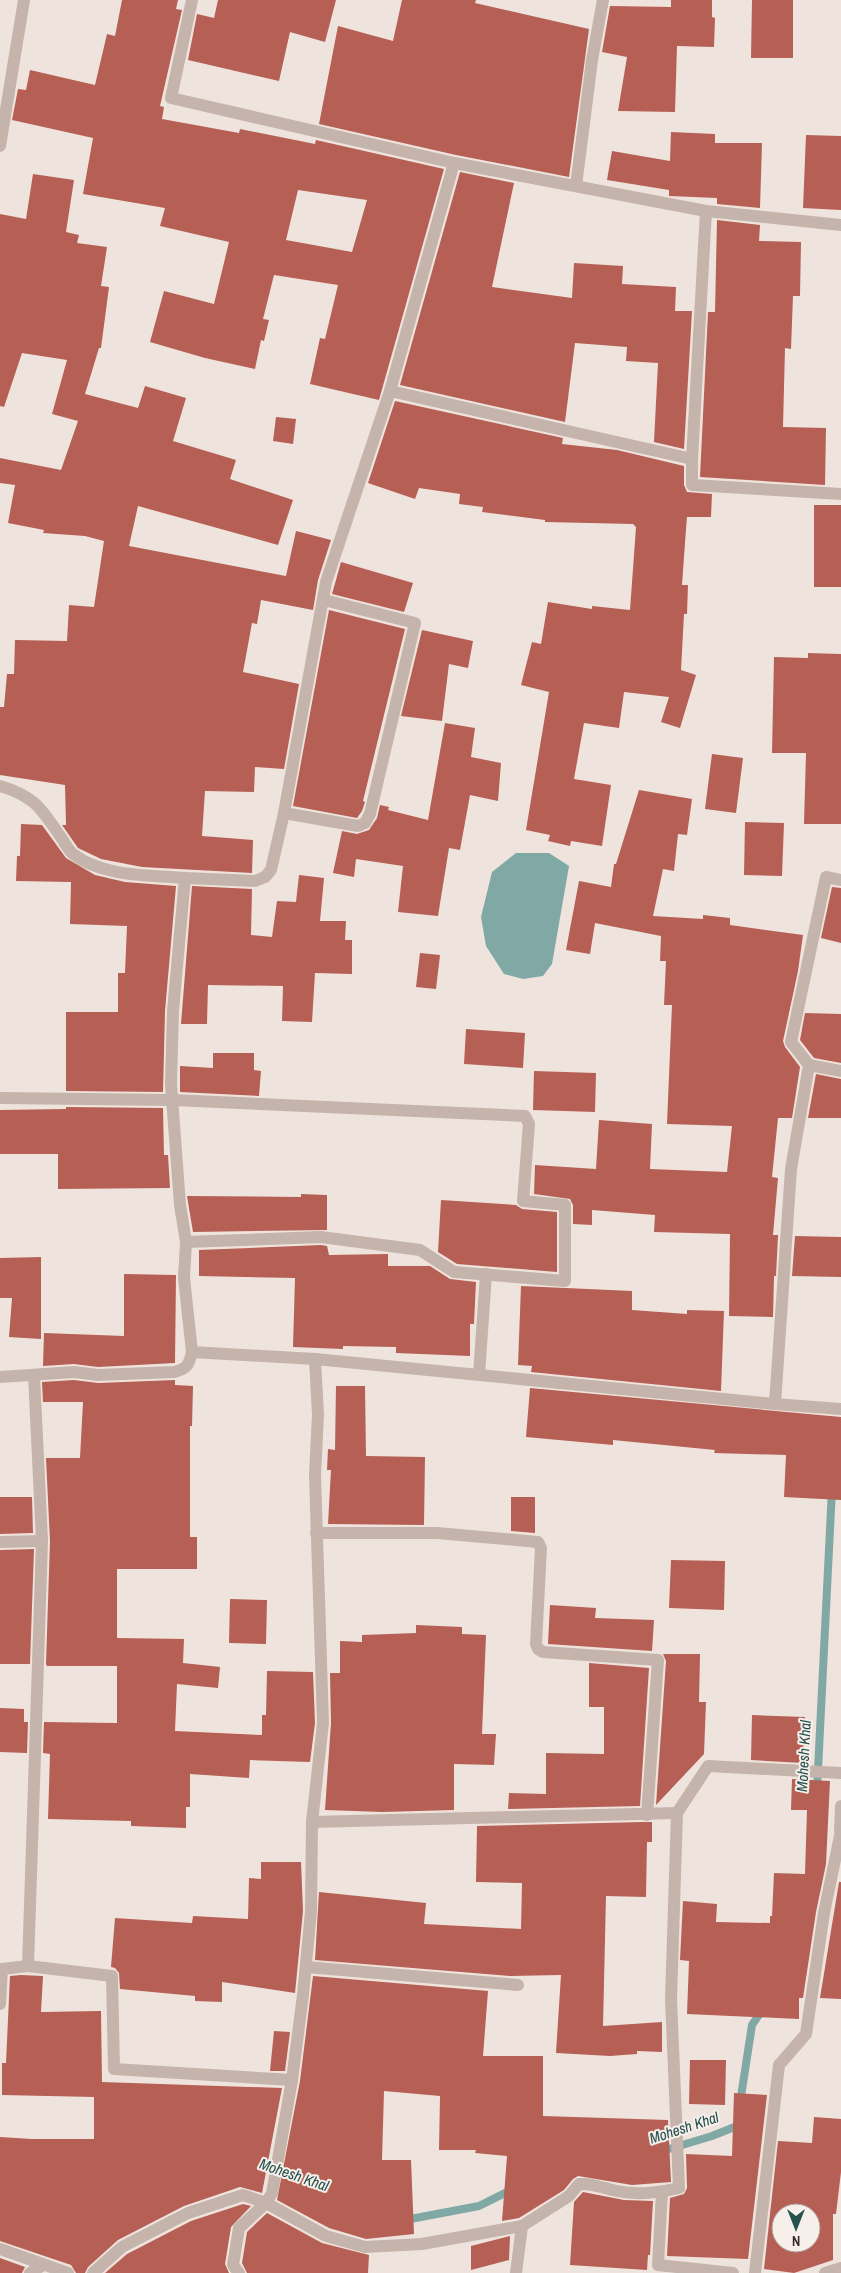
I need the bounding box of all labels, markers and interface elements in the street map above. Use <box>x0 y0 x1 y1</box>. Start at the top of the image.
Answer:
water label: Mohesh Khal <box>791 1719 816 1792</box>
water label: Mohesh Khal <box>646 2106 721 2149</box>
water label: Mohesh Khal <box>257 2153 332 2196</box>
north arrow <box>771 2203 821 2253</box>
text: N <box>792 2232 800 2250</box>

